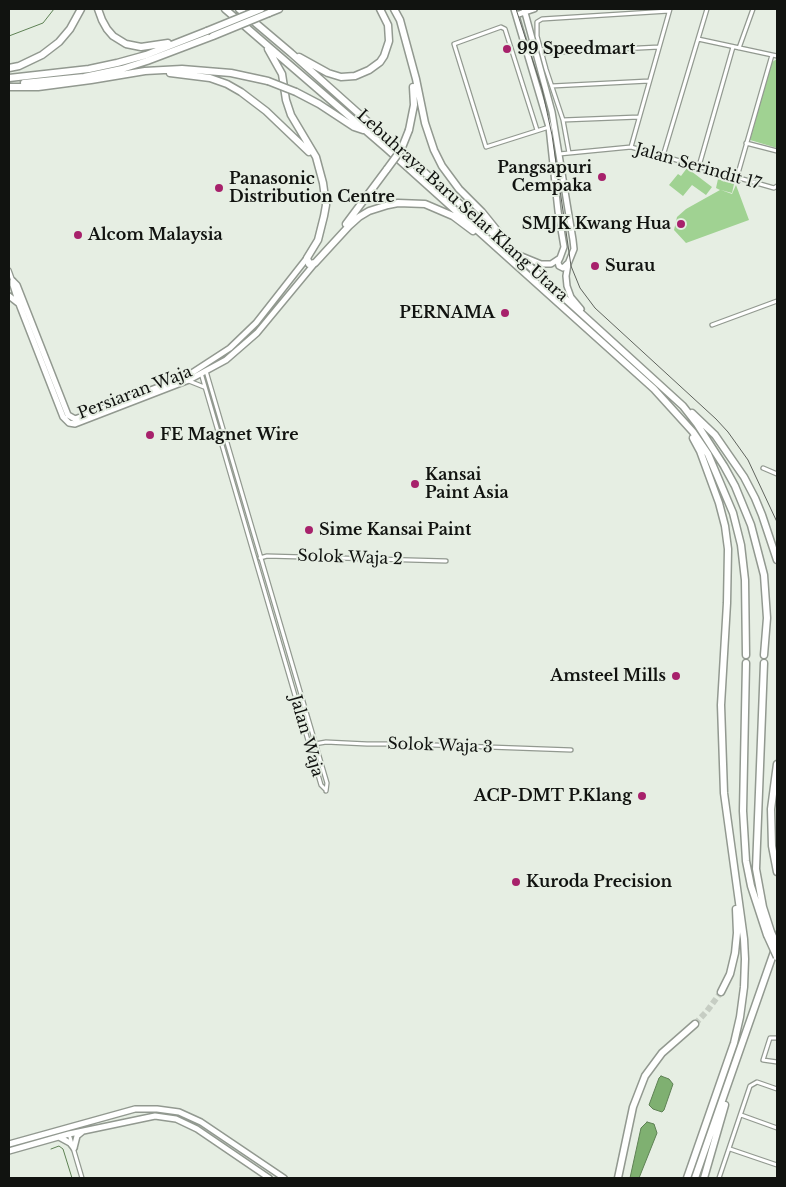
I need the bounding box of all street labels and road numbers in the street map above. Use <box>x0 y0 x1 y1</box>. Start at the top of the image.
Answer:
street label: Lebuhraya Baru Selat Klang Utara <box>352 106 572 306</box>
street label: Jalan Serindit 17 <box>633 140 763 194</box>
street label: Persiaran Waja <box>75 362 195 424</box>
street label: Solok Waja 2 <box>297 547 403 569</box>
street label: Jalan Waja <box>285 693 327 779</box>
street label: Solok Waja 3 <box>387 735 493 757</box>

